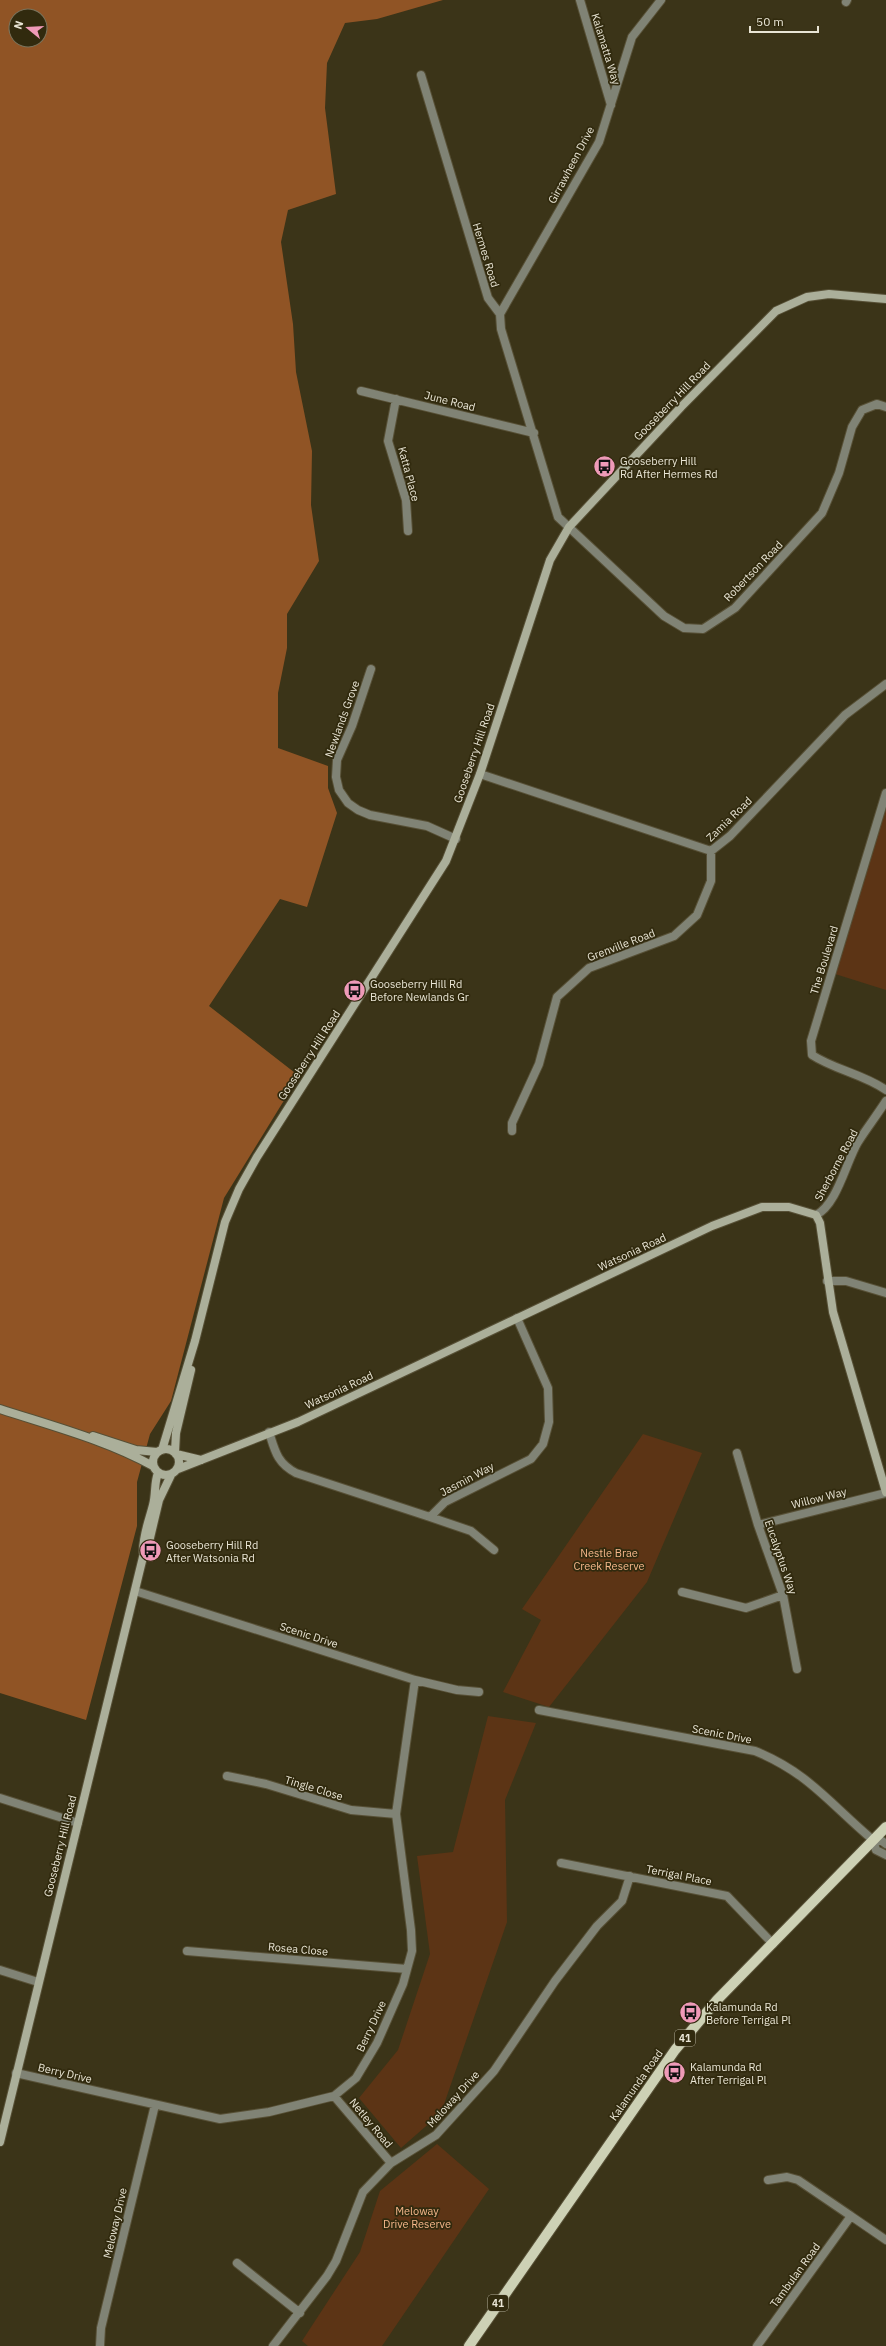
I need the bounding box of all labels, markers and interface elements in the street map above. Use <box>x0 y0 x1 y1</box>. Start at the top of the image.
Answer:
north arrow <box>8 8 48 48</box>
scale bar <box>750 8 818 34</box>
street label: Kalamatta Way <box>588 12 624 87</box>
text: 50 m <box>756 14 784 29</box>
text: N <box>11 19 26 31</box>
street label: Girrawheen Drive <box>545 124 597 206</box>
street label: Hermes Road <box>470 221 502 289</box>
street label: Gooseberry Hill Road <box>631 359 713 443</box>
street label: June Road <box>423 388 477 414</box>
street label: Katta Place <box>395 445 423 503</box>
bus stop icon: Gooseberry Hill Rd After Hermes Rd <box>591 454 617 480</box>
place label: Gooseberry Hill Rd After Hermes Rd <box>620 454 718 481</box>
street label: Robertson Road <box>721 538 785 604</box>
street label: Newlands Grove <box>322 679 362 759</box>
street label: Gooseberry Hill Road <box>450 701 498 805</box>
street label: Zamia Road <box>703 794 755 844</box>
street label: The Boulevard <box>807 924 841 996</box>
street label: Grenville Road <box>585 926 657 964</box>
bus stop icon: Gooseberry Hill Rd Before Newlands Gr <box>341 977 367 1003</box>
place label: Gooseberry Hill Rd Before Newlands Gr <box>370 977 469 1004</box>
street label: Gooseberry Hill Road <box>275 1007 343 1103</box>
street label: Sherborne Road <box>811 1127 861 1203</box>
street label: Watsonia Road <box>596 1230 668 1274</box>
street label: Watsonia Road <box>303 1368 375 1412</box>
street label: Jasmin Way <box>438 1459 497 1499</box>
street label: Willow Way <box>790 1484 849 1512</box>
street label: Eucalyptus Way <box>762 1518 800 1597</box>
bus stop icon: Gooseberry Hill Rd After Watsonia Rd <box>138 1538 164 1564</box>
place label: Gooseberry Hill Rd After Watsonia Rd <box>166 1538 258 1565</box>
park label: Nestle Brae Creek Reserve <box>573 1546 645 1573</box>
street label: Scenic Drive <box>278 1619 340 1651</box>
street label: Scenic Drive <box>691 1721 753 1747</box>
street label: Tingle Close <box>283 1773 345 1803</box>
street label: Gooseberry Hill Road <box>41 1794 79 1898</box>
street label: Terrigal Place <box>645 1862 713 1888</box>
street label: Rosea Close <box>267 1939 329 1959</box>
street label: Berry Drive <box>353 1998 389 2054</box>
bus stop icon: Kalamunda Rd Before Terrigal Pl <box>677 2000 703 2026</box>
place label: Kalamunda Rd Before Terrigal Pl <box>706 2000 791 2027</box>
road number: 41 <box>675 2030 695 2046</box>
street label: Kalamunda Road <box>606 2047 666 2123</box>
street label: Berry Drive <box>37 2060 93 2086</box>
bus stop icon: Kalamunda Rd After Terrigal Pl <box>661 2060 687 2086</box>
place label: Kalamunda Rd After Terrigal Pl <box>690 2060 766 2087</box>
street label: Meloway Drive <box>424 2068 482 2130</box>
street label: Netley Road <box>346 2096 396 2150</box>
street label: Meloway Drive <box>100 2186 130 2260</box>
park label: Meloway Drive Reserve <box>383 2204 451 2231</box>
street label: Tambulan Road <box>767 2240 823 2310</box>
road number: 41 <box>488 2295 508 2311</box>

